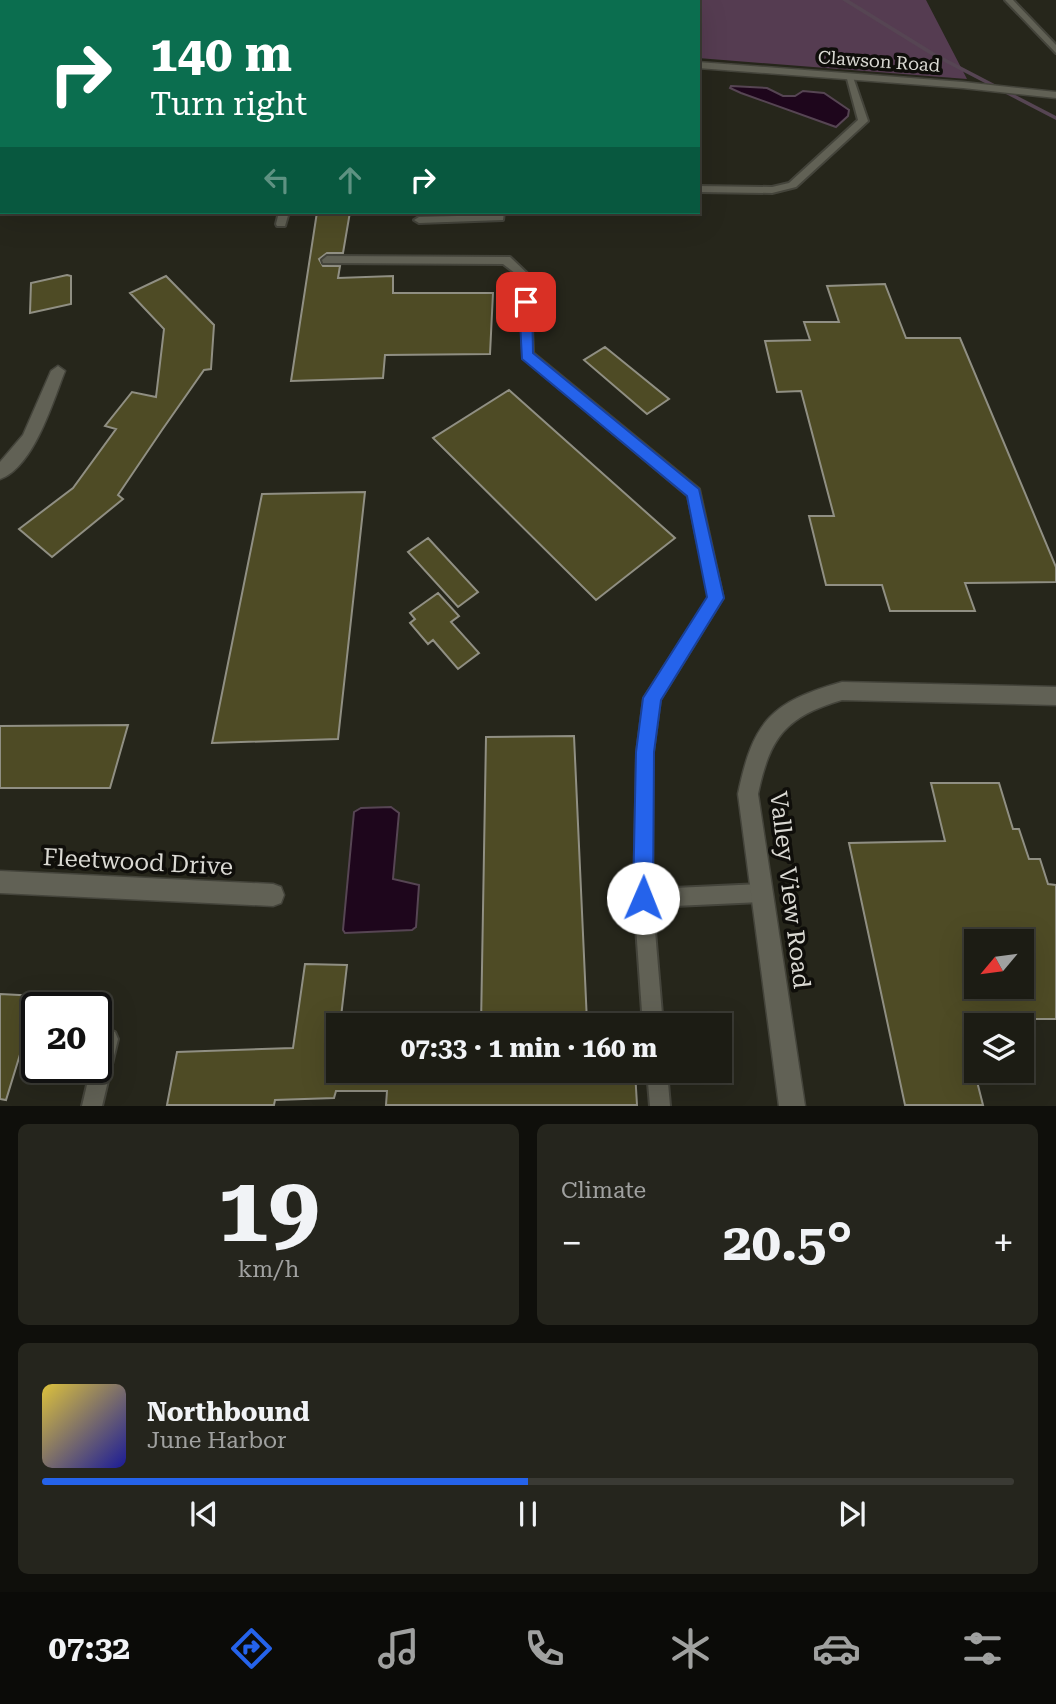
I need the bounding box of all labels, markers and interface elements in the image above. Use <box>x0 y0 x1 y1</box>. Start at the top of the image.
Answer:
text: 140 m <box>150 26 292 83</box>
icon: right <box>35 28 126 119</box>
street label: Clawson Road <box>817 46 941 76</box>
text: Turn right <box>150 85 307 123</box>
icon: left <box>258 161 296 199</box>
icon: ahead <box>331 161 369 199</box>
icon: right <box>404 161 442 199</box>
pin <box>496 272 556 332</box>
icon: arrive <box>507 283 545 321</box>
street label: Valley View Road <box>764 790 816 990</box>
street label: Fleetwood Drive <box>42 843 234 881</box>
position arrow <box>606 861 680 935</box>
north arrow <box>964 929 1034 999</box>
map controls <box>964 929 1034 1083</box>
speed limit sign: 20 <box>21 992 112 1083</box>
button: layers <box>964 1013 1034 1083</box>
text: 07:33 · 1 min · 160 m <box>401 1033 657 1063</box>
text: 19 <box>218 1157 319 1263</box>
text: Climate <box>561 1177 646 1204</box>
text: 20.5° <box>723 1212 852 1273</box>
text: − <box>561 1221 582 1265</box>
text: + <box>993 1221 1014 1265</box>
text: km/h <box>238 1256 299 1283</box>
text: Northbound <box>147 1397 310 1427</box>
text: June Harbor <box>147 1427 287 1454</box>
icon: previous <box>185 1495 223 1533</box>
icon: pause <box>509 1495 547 1533</box>
icon: next <box>833 1495 871 1533</box>
icon: directions <box>227 1624 276 1673</box>
icon: music <box>374 1624 423 1673</box>
icon: phone <box>520 1624 569 1673</box>
icon: climate <box>666 1624 715 1673</box>
icon: car <box>812 1624 861 1673</box>
icon: filters <box>958 1624 1007 1673</box>
text: 07:32 <box>49 1629 130 1667</box>

